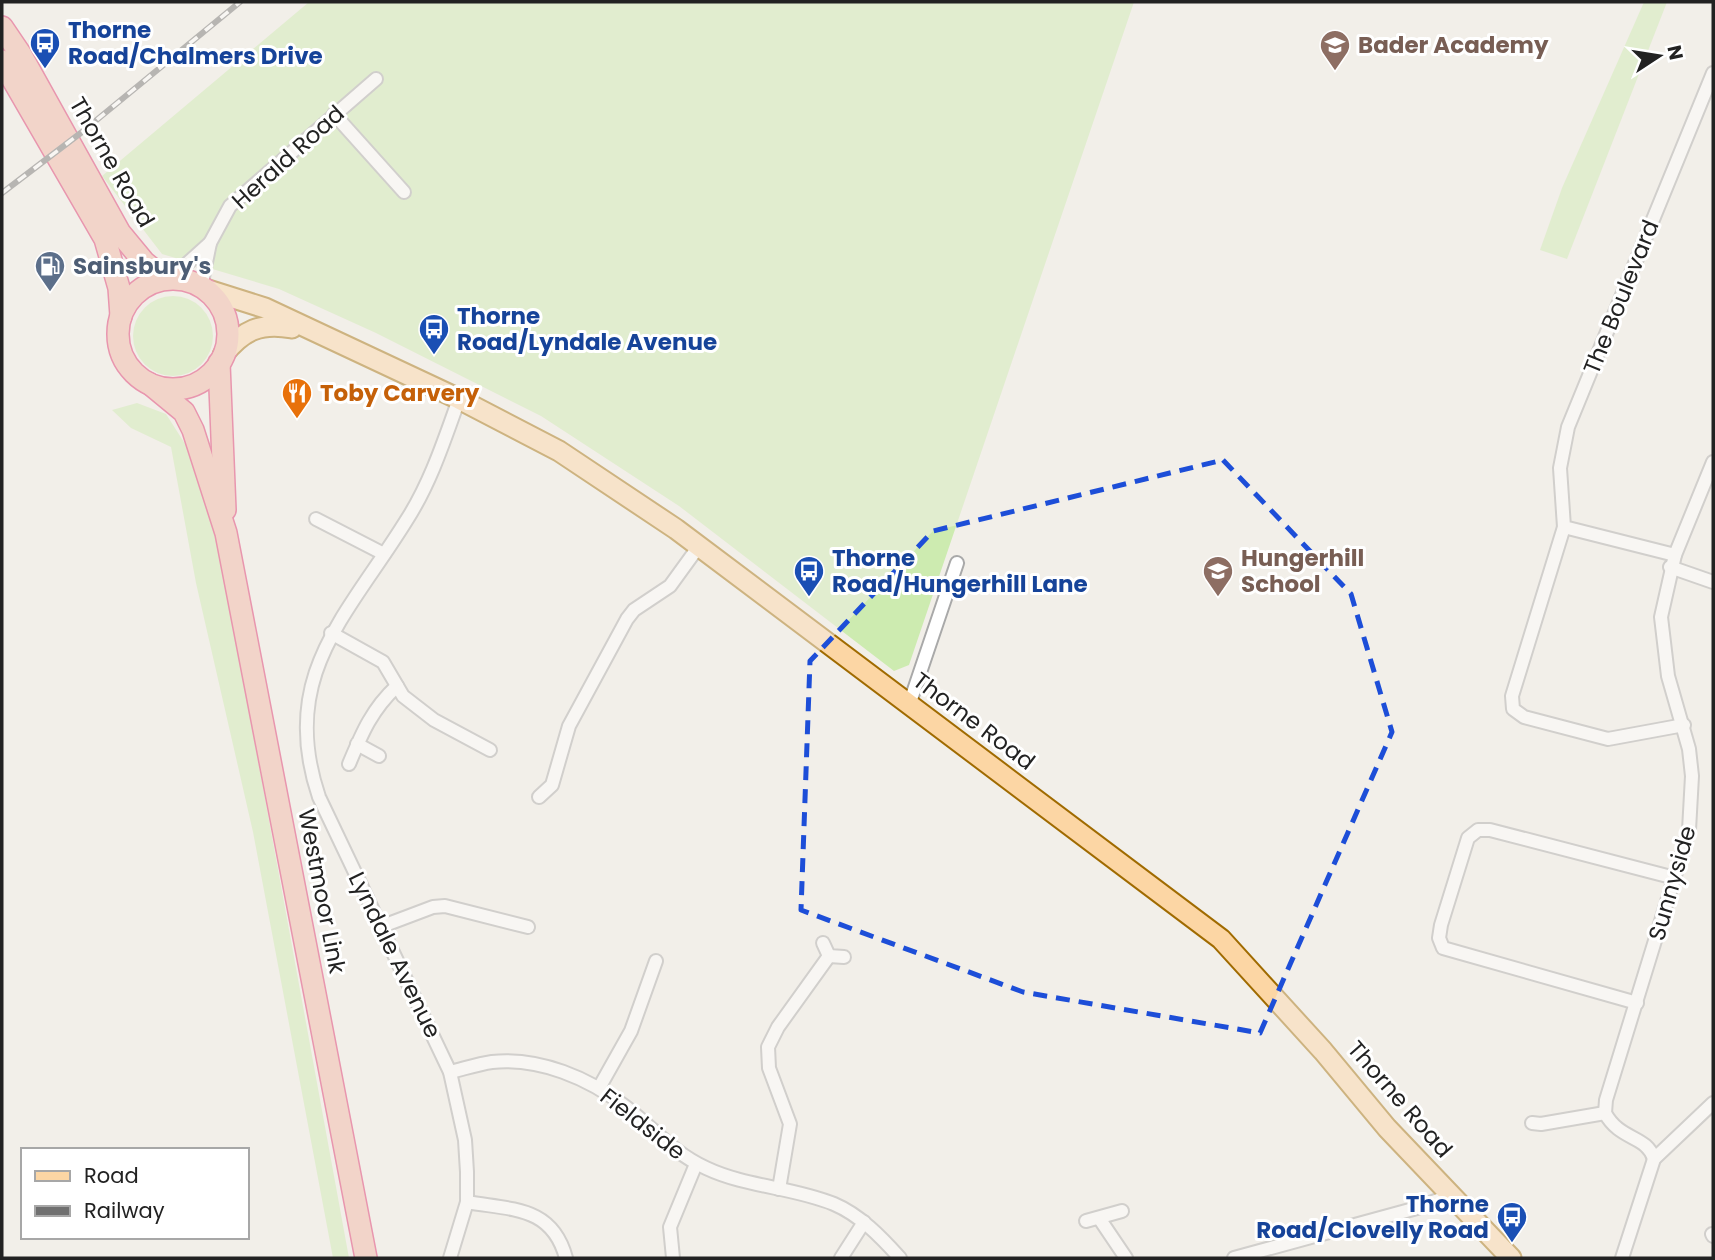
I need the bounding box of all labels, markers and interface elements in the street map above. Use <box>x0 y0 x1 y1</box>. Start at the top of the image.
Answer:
place label: Thorne Road/Chalmers Drive <box>68 14 323 72</box>
north arrow <box>1624 21 1694 91</box>
bus stop icon: Thorne Road/Chalmers Drive <box>28 26 62 70</box>
school or university icon: Bader Academy <box>1318 28 1352 72</box>
place label: Bader Academy <box>1358 29 1549 61</box>
text: N <box>1660 43 1690 62</box>
street label: Thorne Road <box>62 91 162 233</box>
street label: Herald Road <box>225 98 351 216</box>
street label: The Boulevard <box>1576 215 1666 379</box>
fuel station icon: Sainsbury's <box>33 249 67 293</box>
place label: Sainsbury's <box>73 250 211 282</box>
place label: Thorne Road/Lyndale Avenue <box>457 300 717 358</box>
bus stop icon: Thorne Road/Lyndale Avenue <box>417 312 451 356</box>
restaurant icon: Toby Carvery <box>280 376 314 420</box>
place label: Toby Carvery <box>320 377 480 409</box>
place label: Thorne Road/Hungerhill Lane <box>832 542 1088 600</box>
place label: Hungerhill School <box>1241 542 1364 600</box>
bus stop icon: Thorne Road/Hungerhill Lane <box>792 554 826 598</box>
school or university icon: Hungerhill School <box>1201 554 1235 598</box>
street label: Thorne Road <box>906 664 1042 778</box>
street label: Westmoor Link <box>290 806 354 976</box>
street label: Sunnyside <box>1640 822 1704 944</box>
street label: Lyndale Avenue <box>341 867 449 1043</box>
street label: Thorne Road <box>1340 1034 1460 1164</box>
street label: Fieldside <box>594 1081 692 1167</box>
legend <box>21 1148 248 1239</box>
text: Road <box>84 1161 139 1190</box>
place label: Thorne Road/Clovelly Road <box>1256 1188 1489 1246</box>
text: Railway <box>84 1196 165 1225</box>
bus stop icon: Thorne Road/Clovelly Road <box>1495 1200 1529 1244</box>

